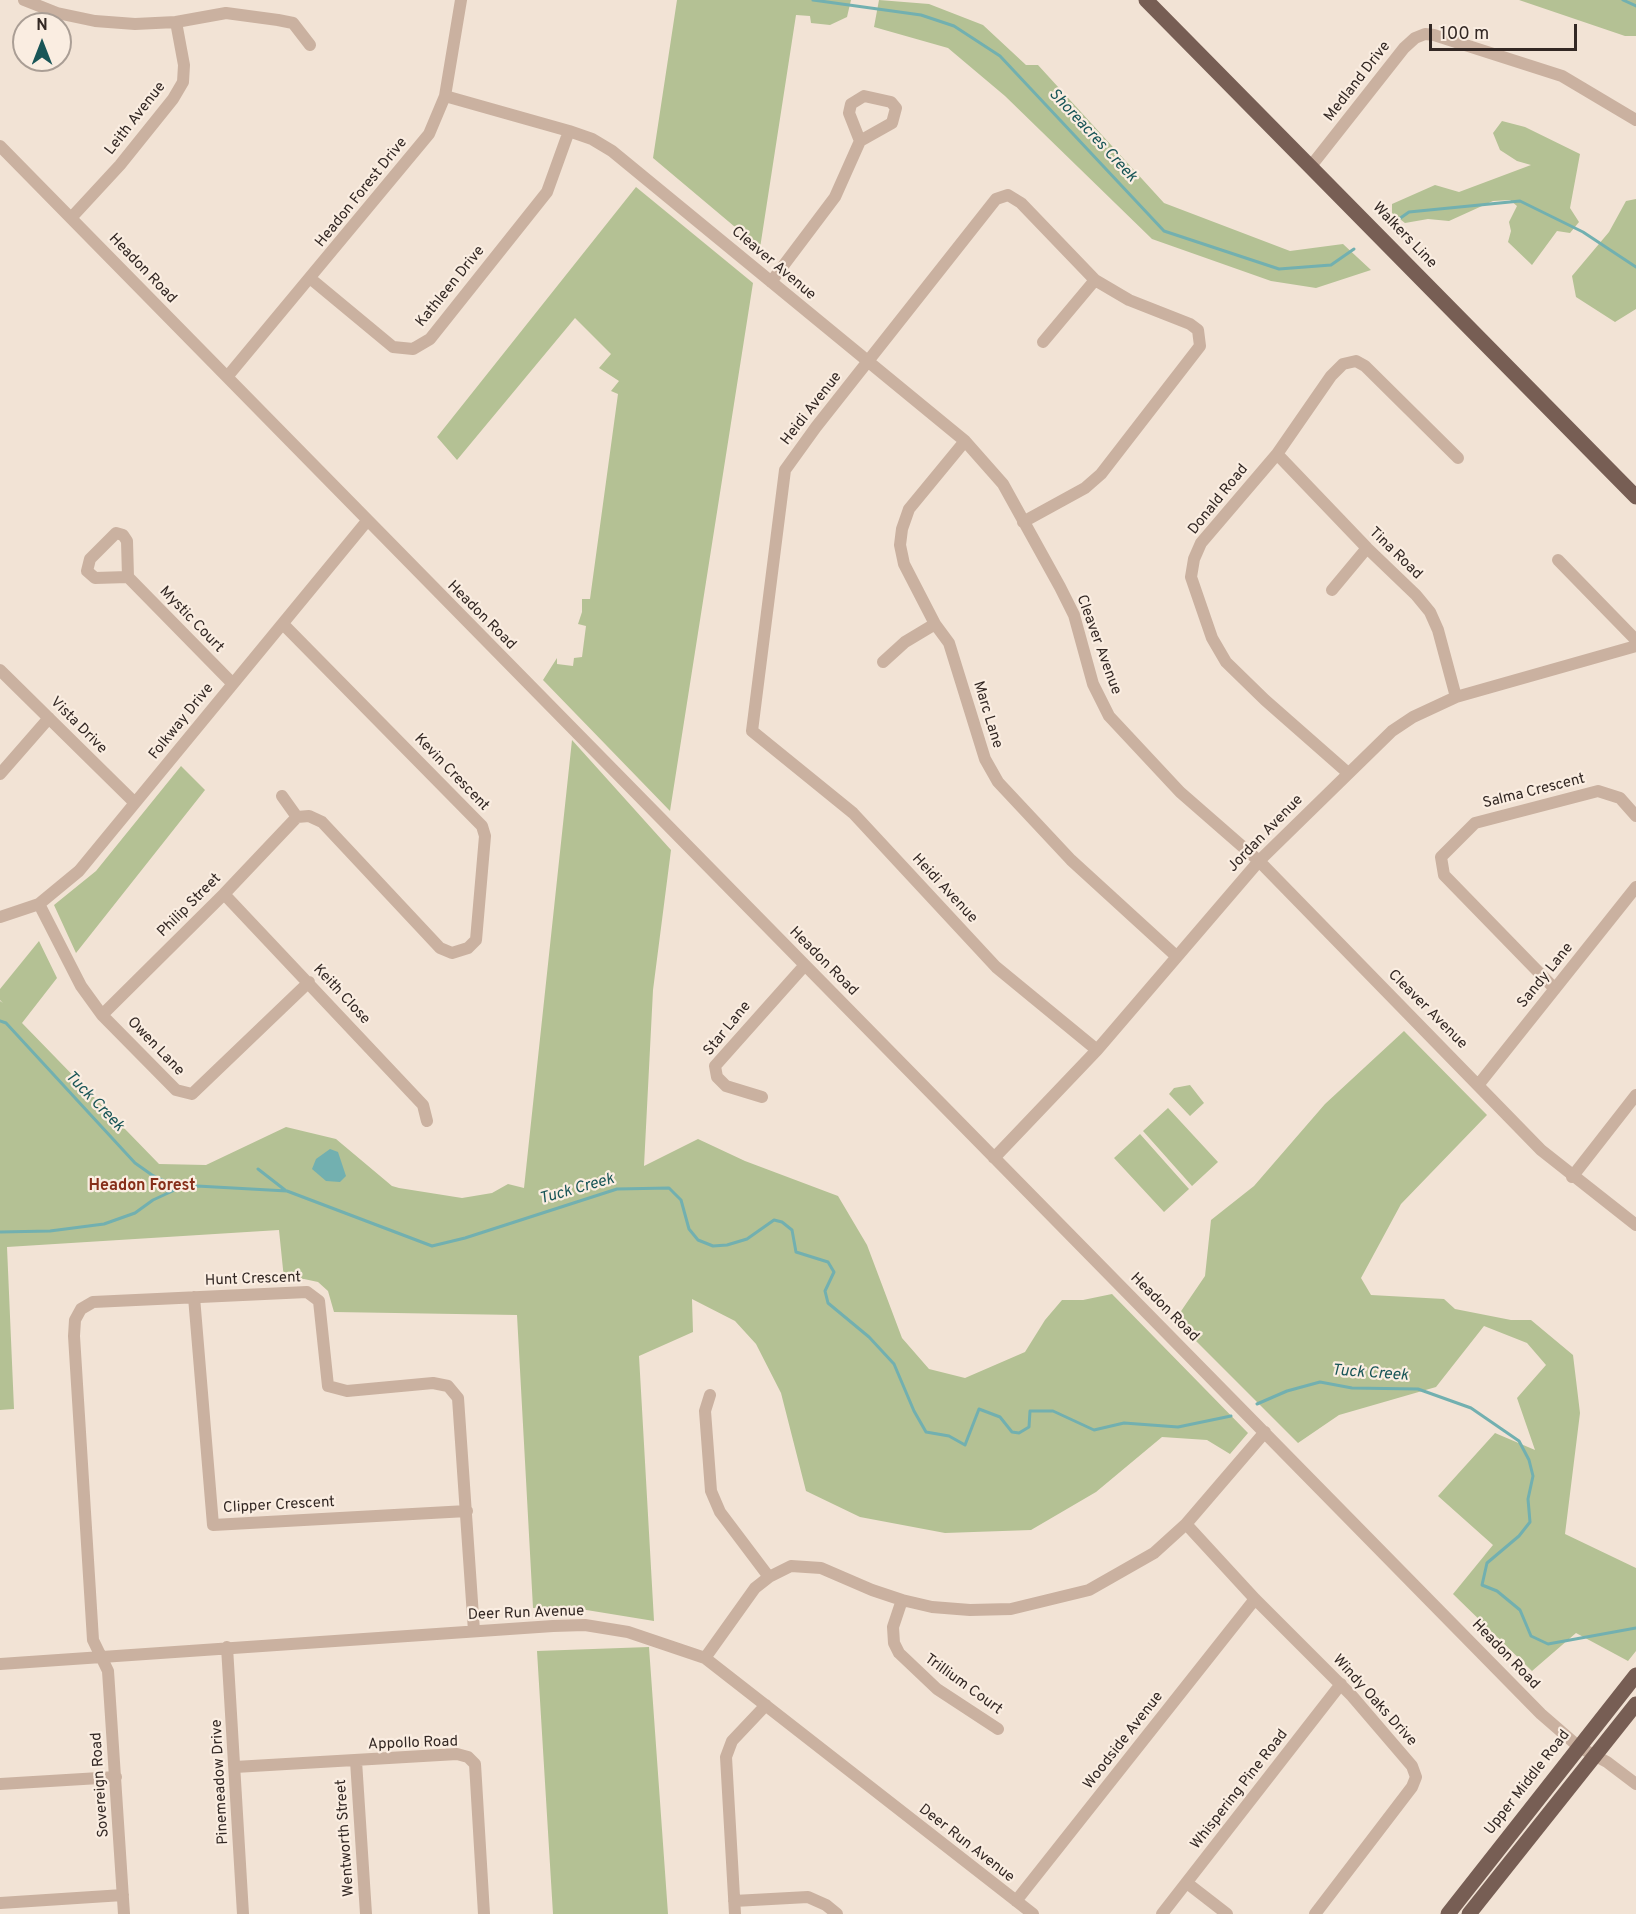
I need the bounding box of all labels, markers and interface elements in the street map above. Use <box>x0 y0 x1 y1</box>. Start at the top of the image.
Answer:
north arrow <box>12 12 72 72</box>
scale bar <box>1432 12 1580 50</box>
text: N <box>36 16 48 36</box>
text: 100 m <box>1440 23 1489 46</box>
street label: Medland Drive <box>1321 38 1395 126</box>
street label: Leith Avenue <box>102 79 170 159</box>
water label: Shoreacres Creek <box>1044 85 1140 187</box>
street label: Headon Forest Drive <box>312 135 412 251</box>
street label: Walkers Line <box>1368 199 1440 273</box>
street label: Cleaver Avenue <box>727 223 819 305</box>
street label: Headon Road <box>104 230 180 308</box>
street label: Kathleen Drive <box>413 243 489 331</box>
street label: Heidi Avenue <box>778 369 846 449</box>
street label: Donald Road <box>1185 461 1253 539</box>
street label: Tina Road <box>1365 524 1425 584</box>
street label: Headon Road <box>443 578 519 654</box>
street label: Mystic Court <box>155 583 227 657</box>
street label: Cleaver Avenue <box>1072 593 1124 697</box>
street label: Marc Lane <box>968 679 1006 751</box>
street label: Folkway Drive <box>146 680 218 764</box>
street label: Vista Drive <box>46 694 110 758</box>
street label: Kevin Crescent <box>410 731 492 815</box>
street label: Salma Crescent <box>1481 771 1587 813</box>
street label: Jordan Avenue <box>1225 792 1307 876</box>
street label: Heidi Avenue <box>907 851 981 927</box>
street label: Philip Street <box>154 870 226 942</box>
street label: Headon Road <box>785 924 861 1000</box>
street label: Sandy Lane <box>1514 940 1578 1012</box>
street label: Keith Close <box>309 961 373 1029</box>
street label: Cleaver Avenue <box>1384 967 1470 1053</box>
street label: Star Lane <box>701 998 755 1060</box>
street label: Owen Lane <box>123 1014 187 1080</box>
water label: Tuck Creek <box>60 1068 128 1136</box>
water label: Tuck Creek <box>538 1170 616 1210</box>
district label: Headon Forest <box>89 1177 195 1197</box>
street label: Hunt Crescent <box>205 1269 301 1291</box>
street label: Headon Road <box>1126 1270 1202 1346</box>
water label: Tuck Creek <box>1331 1362 1409 1386</box>
street label: Clipper Crescent <box>223 1494 335 1518</box>
street label: Deer Run Avenue <box>468 1603 584 1625</box>
street label: Headon Road <box>1467 1616 1543 1694</box>
street label: Trillium Court <box>921 1651 1005 1719</box>
street label: Windy Oaks Drive <box>1328 1651 1420 1751</box>
street label: Woodside Avenue <box>1080 1689 1168 1793</box>
street label: Pinemeadow Drive <box>209 1719 233 1845</box>
street label: Whispering Pine Road <box>1188 1726 1292 1854</box>
street label: Upper Middle Road <box>1482 1727 1574 1839</box>
street label: Sovereign Road <box>88 1732 114 1838</box>
street label: Appollo Road <box>368 1733 458 1755</box>
street label: Wentworth Street <box>333 1779 359 1897</box>
street label: Deer Run Avenue <box>915 1801 1017 1887</box>

